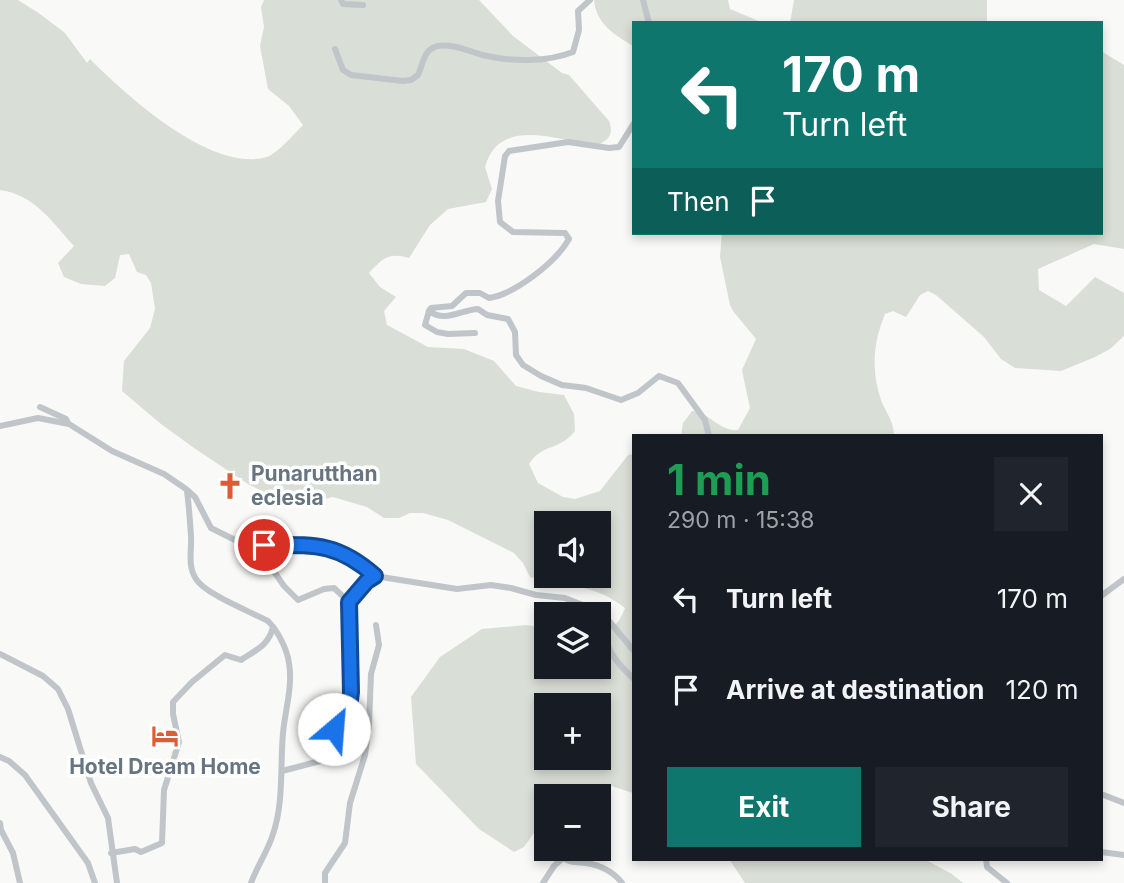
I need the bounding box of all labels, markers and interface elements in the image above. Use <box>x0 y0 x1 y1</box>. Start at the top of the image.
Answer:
text: 170 m <box>782 45 920 104</box>
icon: left <box>667 49 758 140</box>
text: Turn left <box>782 105 907 144</box>
icon: arrive <box>744 182 782 220</box>
text: Then <box>667 186 730 217</box>
text: 1 min <box>667 454 771 505</box>
button: close <box>994 457 1068 531</box>
place label: Punarutthan eclesia <box>251 461 378 510</box>
church icon: Punarutthan eclesia <box>215 471 245 501</box>
text: 290 m · 15:38 <box>667 506 814 534</box>
map controls <box>534 511 611 861</box>
button: sound <box>534 511 611 588</box>
pin <box>234 515 294 575</box>
icon: arrive <box>245 526 283 564</box>
icon: left <box>667 580 705 618</box>
text: Turn left <box>726 583 832 614</box>
text: 170 m <box>997 583 1068 614</box>
button: layers <box>534 602 611 679</box>
icon: arrive <box>667 671 705 709</box>
text: Arrive at destination <box>726 674 985 705</box>
text: 120 m <box>1006 674 1078 705</box>
position arrow <box>297 692 371 766</box>
button: + <box>534 693 611 770</box>
hotel icon: Hotel Dream Home <box>150 721 180 751</box>
place label: Hotel Dream Home <box>69 754 261 779</box>
button: Exit <box>667 767 861 847</box>
button: Share <box>875 767 1068 847</box>
button: − <box>534 784 611 861</box>

